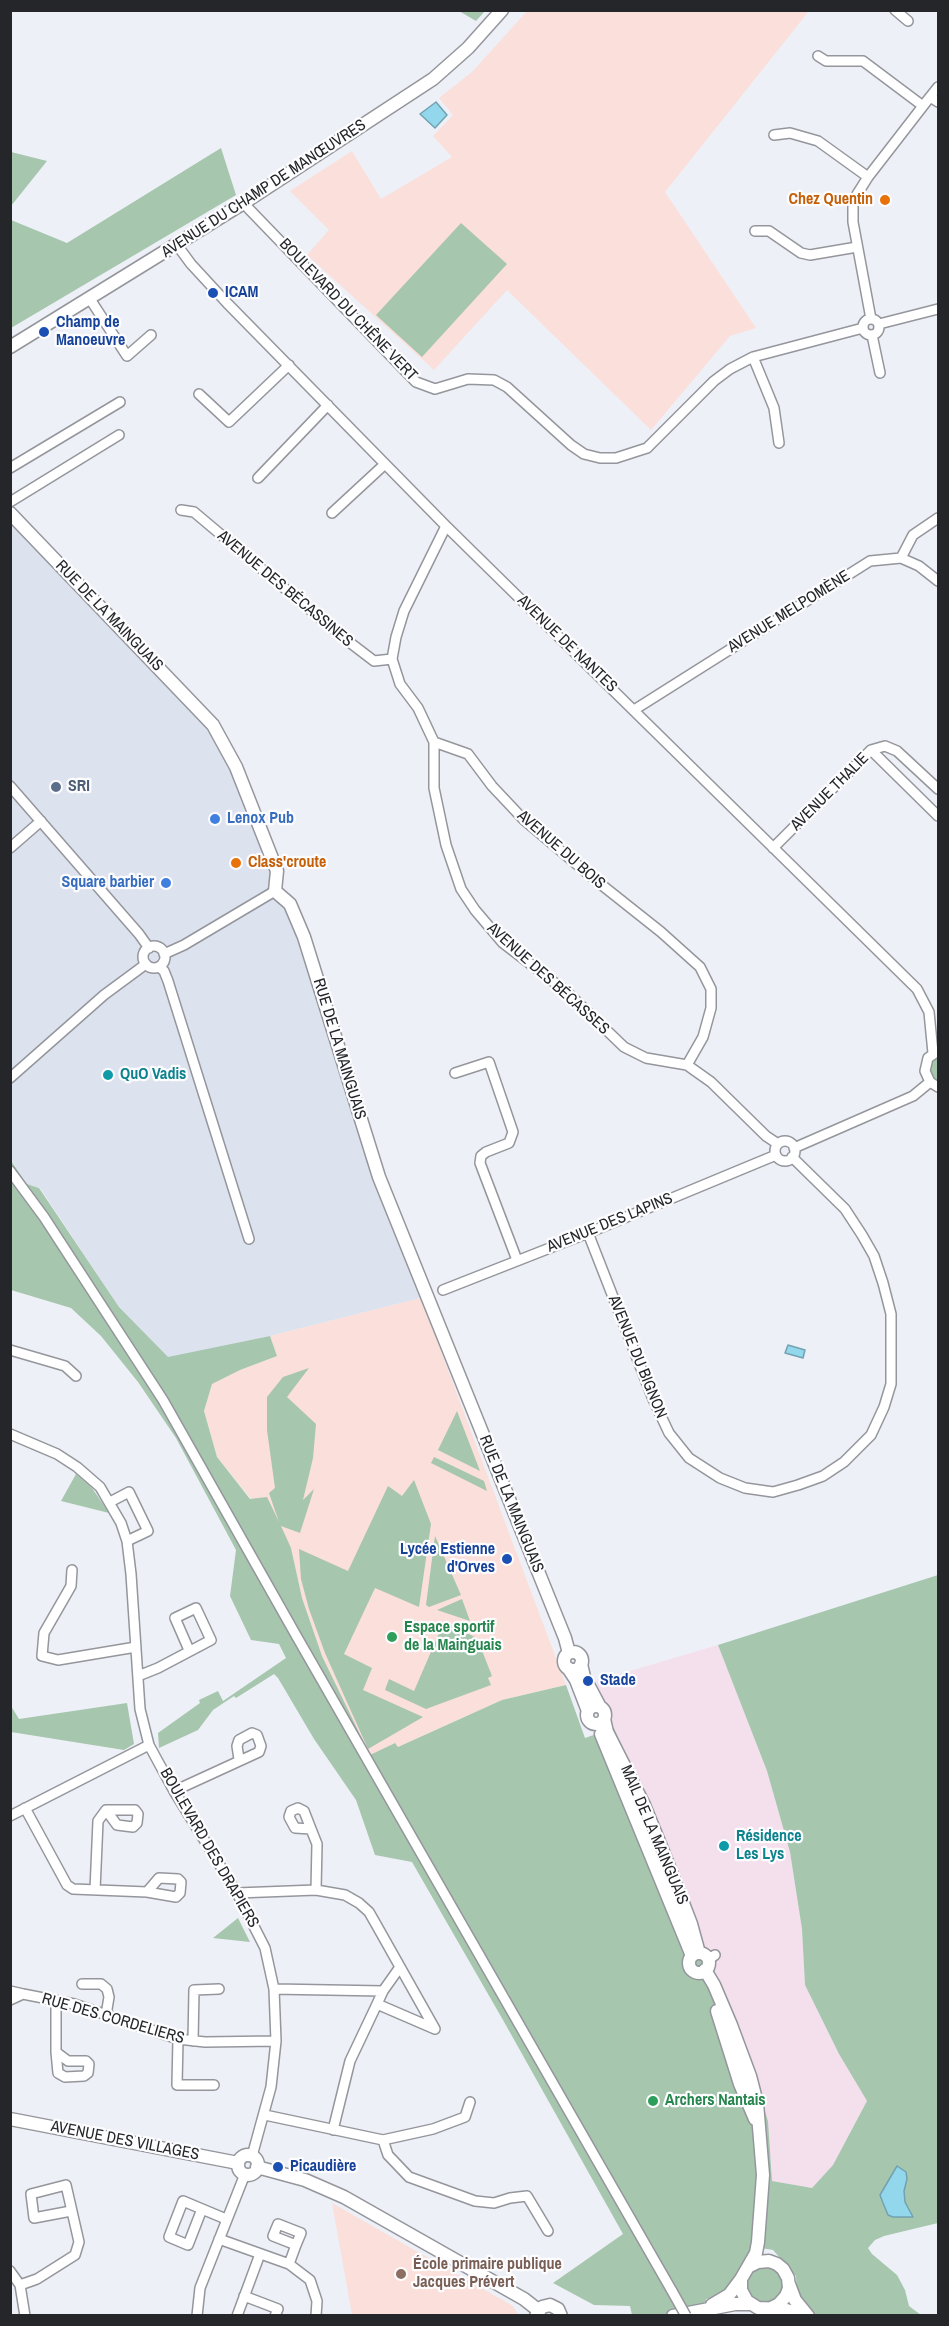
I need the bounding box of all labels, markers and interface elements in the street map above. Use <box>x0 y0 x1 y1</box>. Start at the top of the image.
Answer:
street label: AVENUE DU CHAMP DE MANŒUVRES <box>158 116 370 262</box>
place label: Chez Quentin <box>788 190 873 210</box>
marker: Chez Quentin <box>878 193 892 207</box>
street label: BOULEVARD DU CHÊNE VERT <box>275 235 421 385</box>
place label: ICAM <box>225 283 259 303</box>
marker: ICAM <box>206 286 220 300</box>
place label: Champ de Manoeuvre <box>56 313 125 351</box>
marker: Champ de Manoeuvre <box>37 325 51 339</box>
street label: AVENUE DES BÉCASSINES <box>213 527 357 651</box>
street label: RUE DE LA MAINGUAIS <box>51 557 167 675</box>
street label: AVENUE MELPOMÈNE <box>724 567 854 657</box>
street label: AVENUE DE NANTES <box>513 591 621 697</box>
street label: AVENUE THALIE <box>787 749 873 835</box>
place label: SRI <box>68 777 90 797</box>
marker: SRI <box>49 780 63 794</box>
street label: AVENUE DU BOIS <box>513 806 609 894</box>
place label: Lenox Pub <box>227 809 294 829</box>
marker: Lenox Pub <box>208 812 222 826</box>
place label: Class'croute <box>248 853 326 873</box>
marker: Class'croute <box>229 856 243 870</box>
place label: Square barbier <box>61 873 154 893</box>
marker: Square barbier <box>159 876 173 890</box>
street label: AVENUE DES BÉCASSES <box>483 919 613 1039</box>
street label: RUE DE LA MAINGUAIS <box>308 976 370 1122</box>
place label: QuO Vadis <box>120 1065 186 1085</box>
marker: QuO Vadis <box>101 1068 115 1082</box>
street label: AVENUE DES LAPINS <box>544 1189 676 1257</box>
street label: AVENUE DU BIGNON <box>604 1293 670 1421</box>
street label: RUE DE LA MAINGUAIS <box>475 1432 547 1576</box>
place label: Lycée Estienne d'Orves <box>400 1540 495 1578</box>
marker: Lycée Estienne d'Orves <box>500 1552 514 1566</box>
place label: Espace sportif de la Mainguais <box>404 1618 502 1656</box>
marker: Espace sportif de la Mainguais <box>385 1630 399 1644</box>
place label: Stade <box>600 1671 636 1691</box>
marker: Stade <box>581 1674 595 1688</box>
street label: MAIL DE LA MAINGUAIS <box>616 1762 692 1908</box>
street label: BOULEVARD DES DRAPIERS <box>155 1765 263 1931</box>
place label: Résidence Les Lys <box>736 1827 802 1865</box>
marker: Résidence Les Lys <box>717 1839 731 1853</box>
street label: RUE DES CORDELIERS <box>40 1989 186 2049</box>
place label: Archers Nantais <box>665 2091 766 2111</box>
marker: Archers Nantais <box>646 2094 660 2108</box>
street label: AVENUE DES VILLAGES <box>49 2117 201 2165</box>
place label: Picaudière <box>290 2157 356 2177</box>
marker: Picaudière <box>271 2160 285 2174</box>
place label: École primaire publique Jacques Prévert <box>413 2255 562 2293</box>
marker: École primaire publique Jacques Prévert <box>394 2267 408 2281</box>

